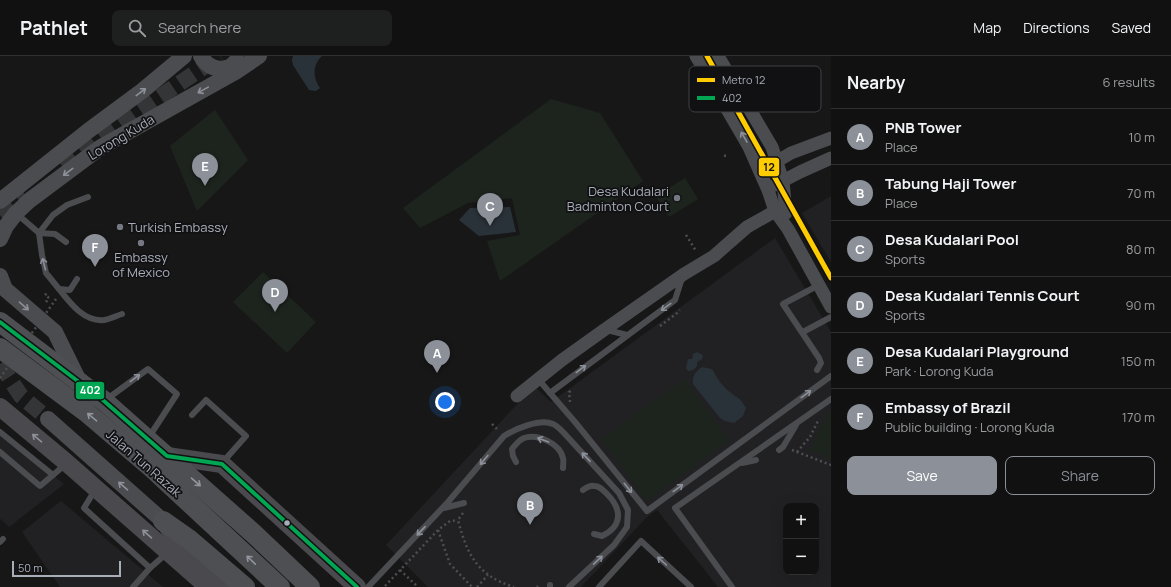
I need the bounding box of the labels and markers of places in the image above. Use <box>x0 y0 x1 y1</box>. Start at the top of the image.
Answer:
pin: E <box>192 153 218 186</box>
place label: Desa Kudalari Badminton Court <box>567 182 669 215</box>
pin: C <box>477 193 503 226</box>
marker: Desa Kudalari Badminton Court <box>672 193 682 203</box>
place label: Turkish Embassy <box>128 218 228 236</box>
marker: Turkish Embassy <box>115 222 125 232</box>
pin: F <box>82 234 108 267</box>
marker: Embassy of Mexico <box>136 238 146 248</box>
place label: Embassy of Mexico <box>112 248 170 281</box>
pin: D <box>262 279 288 312</box>
pin: A <box>424 340 450 373</box>
pin: B <box>517 492 543 525</box>
unlabelled marker <box>282 518 292 528</box>

